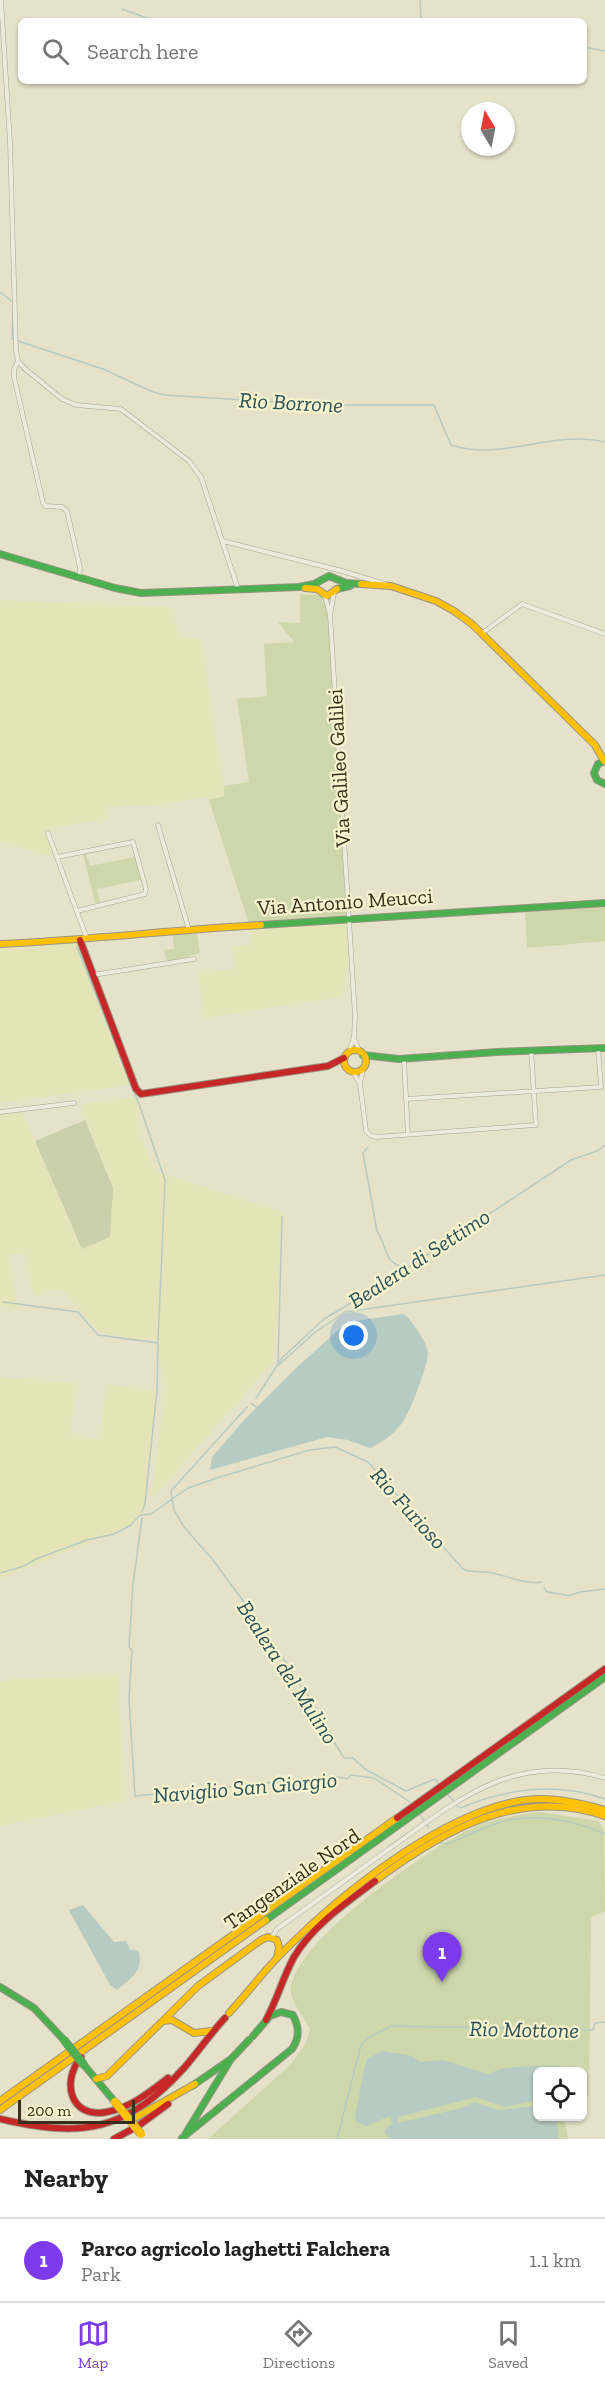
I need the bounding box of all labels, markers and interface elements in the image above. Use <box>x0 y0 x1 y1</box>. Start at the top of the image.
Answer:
search box <box>18 18 587 84</box>
icon: search <box>39 35 72 68</box>
text: Search here <box>87 38 198 65</box>
north arrow <box>461 102 515 156</box>
water label: Rio Borrone <box>238 386 344 419</box>
street label: Via Galileo Galilei <box>322 688 355 849</box>
street label: Via Antonio Meucci <box>255 883 434 920</box>
water label: Bealera di Settimo <box>343 1203 495 1314</box>
your location <box>339 1321 368 1350</box>
water label: Rio Furioso <box>365 1462 452 1555</box>
water label: Bealera del Mulino <box>231 1595 344 1749</box>
water label: Naviglio San Giorgio <box>152 1766 338 1809</box>
street label: Tangenziale Nord <box>219 1822 365 1935</box>
pin: 1 <box>422 1932 462 1982</box>
water label: Rio Mottone <box>469 2015 579 2044</box>
map controls <box>533 2067 587 2121</box>
button: locate <box>533 2067 587 2121</box>
scale bar <box>18 2097 135 2124</box>
text: 200 m <box>27 2101 71 2120</box>
text: Nearby <box>24 2162 108 2194</box>
text: Parco agricolo laghetti Falchera <box>81 2235 390 2262</box>
text: 1 <box>39 2248 48 2272</box>
text: 1.1 km <box>529 2248 581 2272</box>
text: Park <box>81 2262 121 2286</box>
tab: Map <box>77 2317 110 2372</box>
tab: Directions <box>263 2317 335 2372</box>
tab: Saved <box>488 2317 528 2372</box>

